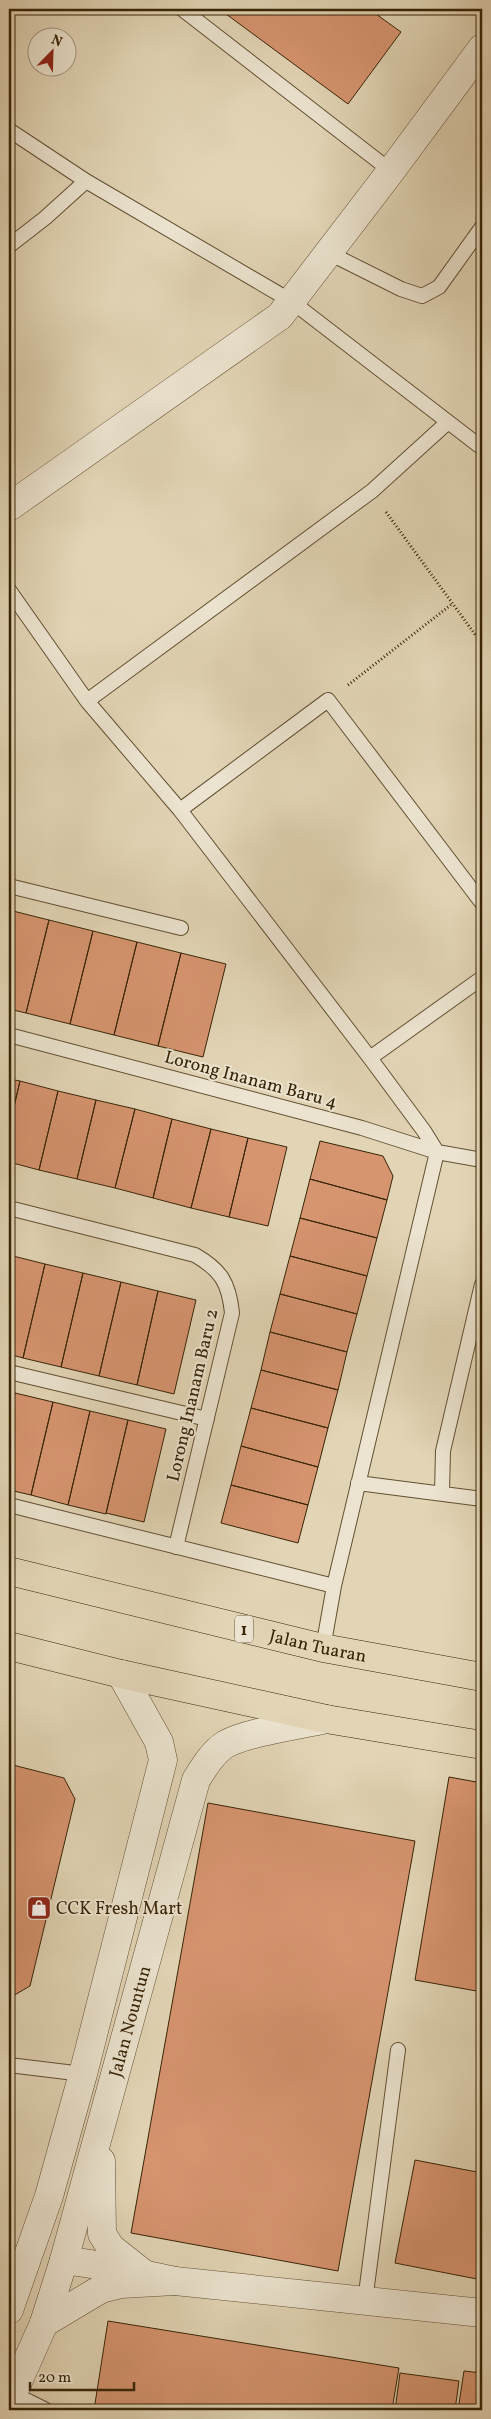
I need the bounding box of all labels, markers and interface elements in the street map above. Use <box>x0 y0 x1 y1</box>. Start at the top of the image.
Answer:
north arrow <box>28 28 78 78</box>
text: N <box>48 31 65 52</box>
street label: Lorong Inanam Baru 4 <box>161 1045 340 1116</box>
street label: Lorong Inanam Baru 2 <box>161 1306 226 1484</box>
road number: 1 <box>235 1616 253 1642</box>
street label: Jalan Tuaran <box>266 1624 369 1670</box>
shop icon: CCK Fresh Mart <box>26 1895 52 1921</box>
place label: CCK Fresh Mart <box>56 1897 182 1922</box>
street label: Jalan Nountun <box>104 1963 158 2080</box>
scale bar <box>30 2359 134 2391</box>
text: 20 m <box>38 2368 71 2389</box>

